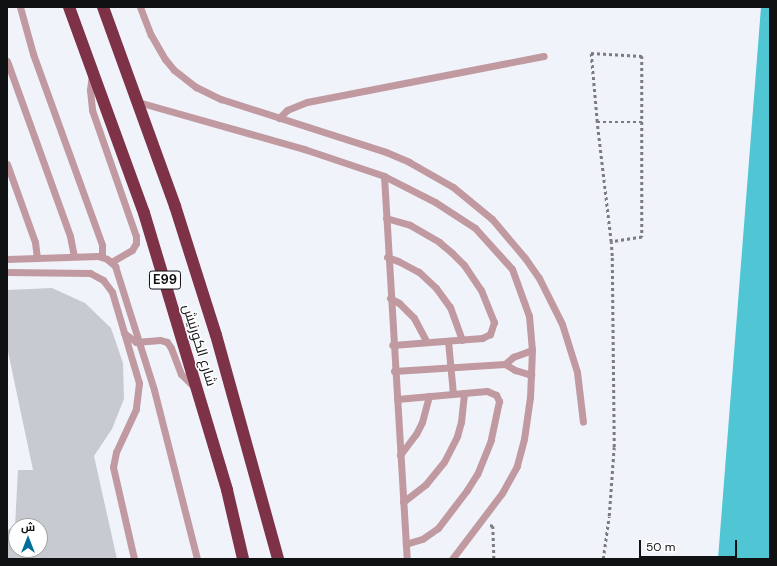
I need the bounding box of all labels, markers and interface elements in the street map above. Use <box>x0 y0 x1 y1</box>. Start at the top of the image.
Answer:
road number: E99 <box>148 269 182 291</box>
street label: شارع الكورنيش <box>180 302 220 388</box>
north arrow <box>8 518 48 558</box>
text: ش <box>21 520 35 534</box>
scale bar <box>641 532 739 558</box>
text: 50 m <box>646 539 675 555</box>

